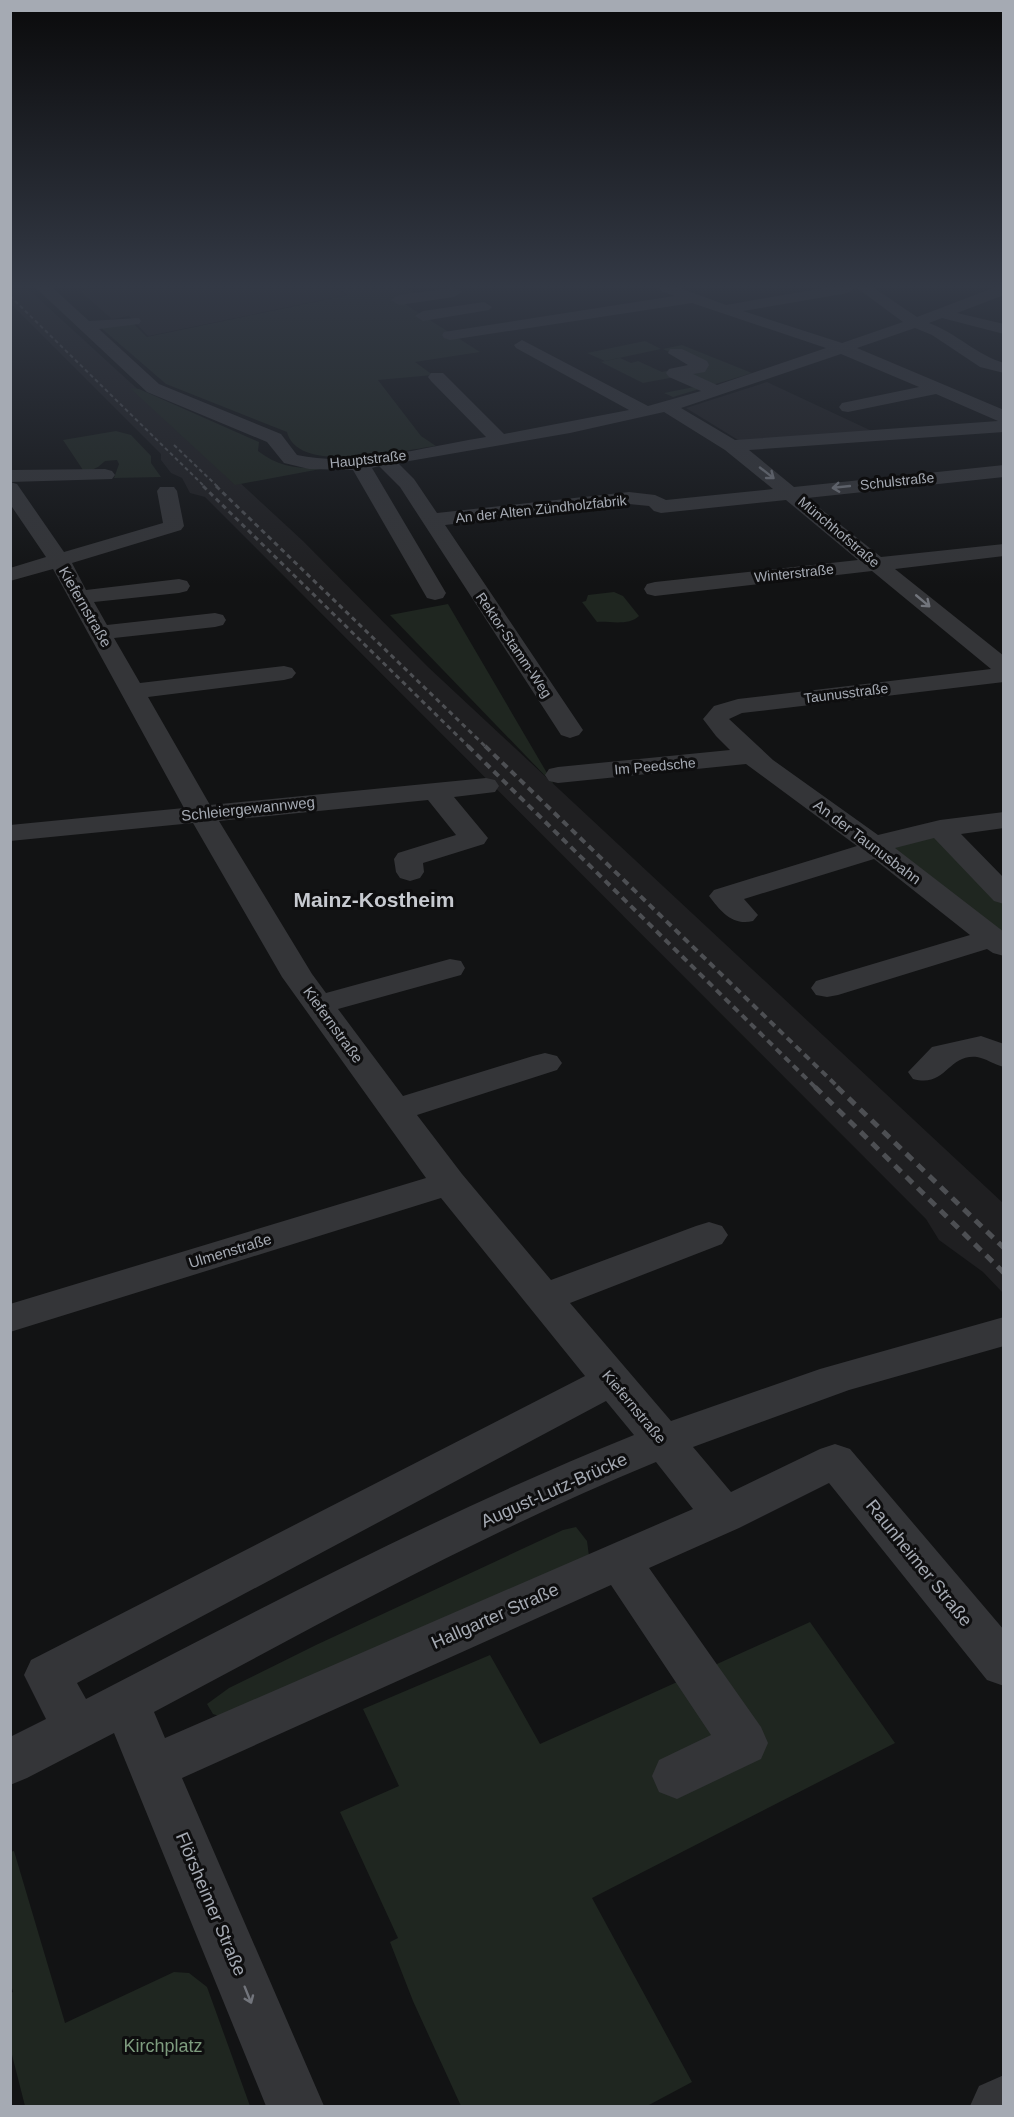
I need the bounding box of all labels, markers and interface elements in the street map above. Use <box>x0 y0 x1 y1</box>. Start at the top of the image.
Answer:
street label: Hauptstraße <box>329 447 407 471</box>
one-way arrow <box>759 467 775 480</box>
street label: Schulstraße <box>859 469 935 493</box>
one-way arrow <box>831 482 851 493</box>
street label: An der Alten Zündholzfabrik <box>455 492 628 526</box>
street label: Münchhofstraße <box>795 493 883 571</box>
street label: Winterstraße <box>753 561 835 585</box>
street label: Kiefernstraße <box>56 564 115 650</box>
street label: Rektor-Stamm-Weg <box>473 589 555 701</box>
one-way arrow <box>914 594 930 607</box>
street label: Taunusstraße <box>803 680 889 706</box>
street label: Im Peedsche <box>614 754 697 778</box>
street label: Schleiergewannweg <box>180 793 316 824</box>
street label: An der Taunusbahn <box>810 796 924 887</box>
district label: Mainz-Kostheim <box>293 888 455 911</box>
street label: Kiefernstraße <box>300 983 367 1066</box>
street label: Ulmenstraße <box>186 1230 273 1271</box>
street label: Kiefernstraße <box>599 1367 670 1447</box>
street label: August-Lutz-Brücke <box>478 1449 630 1531</box>
street label: Raunheimer Straße <box>862 1496 976 1630</box>
street label: Hallgarter Straße <box>428 1579 562 1653</box>
street label: Flörsheimer Straße <box>172 1829 250 1979</box>
one-way arrow <box>243 1985 254 2004</box>
park label: Kirchplatz <box>123 2036 203 2056</box>

